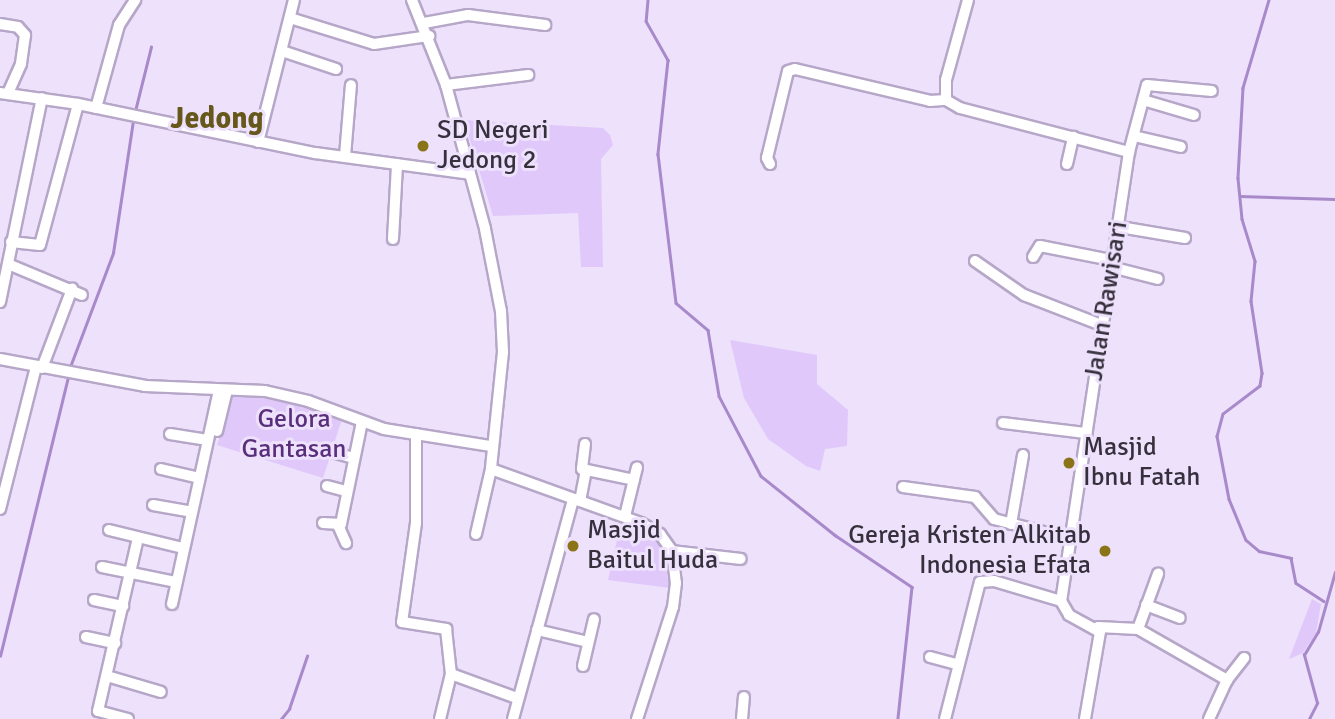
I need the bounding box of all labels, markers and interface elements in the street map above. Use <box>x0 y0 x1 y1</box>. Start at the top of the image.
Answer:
district label: Jedong <box>170 101 264 137</box>
place label: SD Negeri Jedong 2 <box>437 115 548 176</box>
marker: SD Negeri Jedong 2 <box>415 138 431 154</box>
street label: Jalan Rawisari <box>1079 219 1135 383</box>
park label: Gelora Gantasan <box>241 404 347 466</box>
place label: Masjid Ibnu Fatah <box>1083 432 1201 494</box>
marker: Masjid Ibnu Fatah <box>1061 455 1077 471</box>
place label: Masjid Baitul Huda <box>587 515 718 576</box>
place label: Gereja Kristen Alkitab Indonesia Efata <box>848 520 1091 582</box>
marker: Masjid Baitul Huda <box>565 538 581 554</box>
marker: Gereja Kristen Alkitab Indonesia Efata <box>1097 543 1113 559</box>

